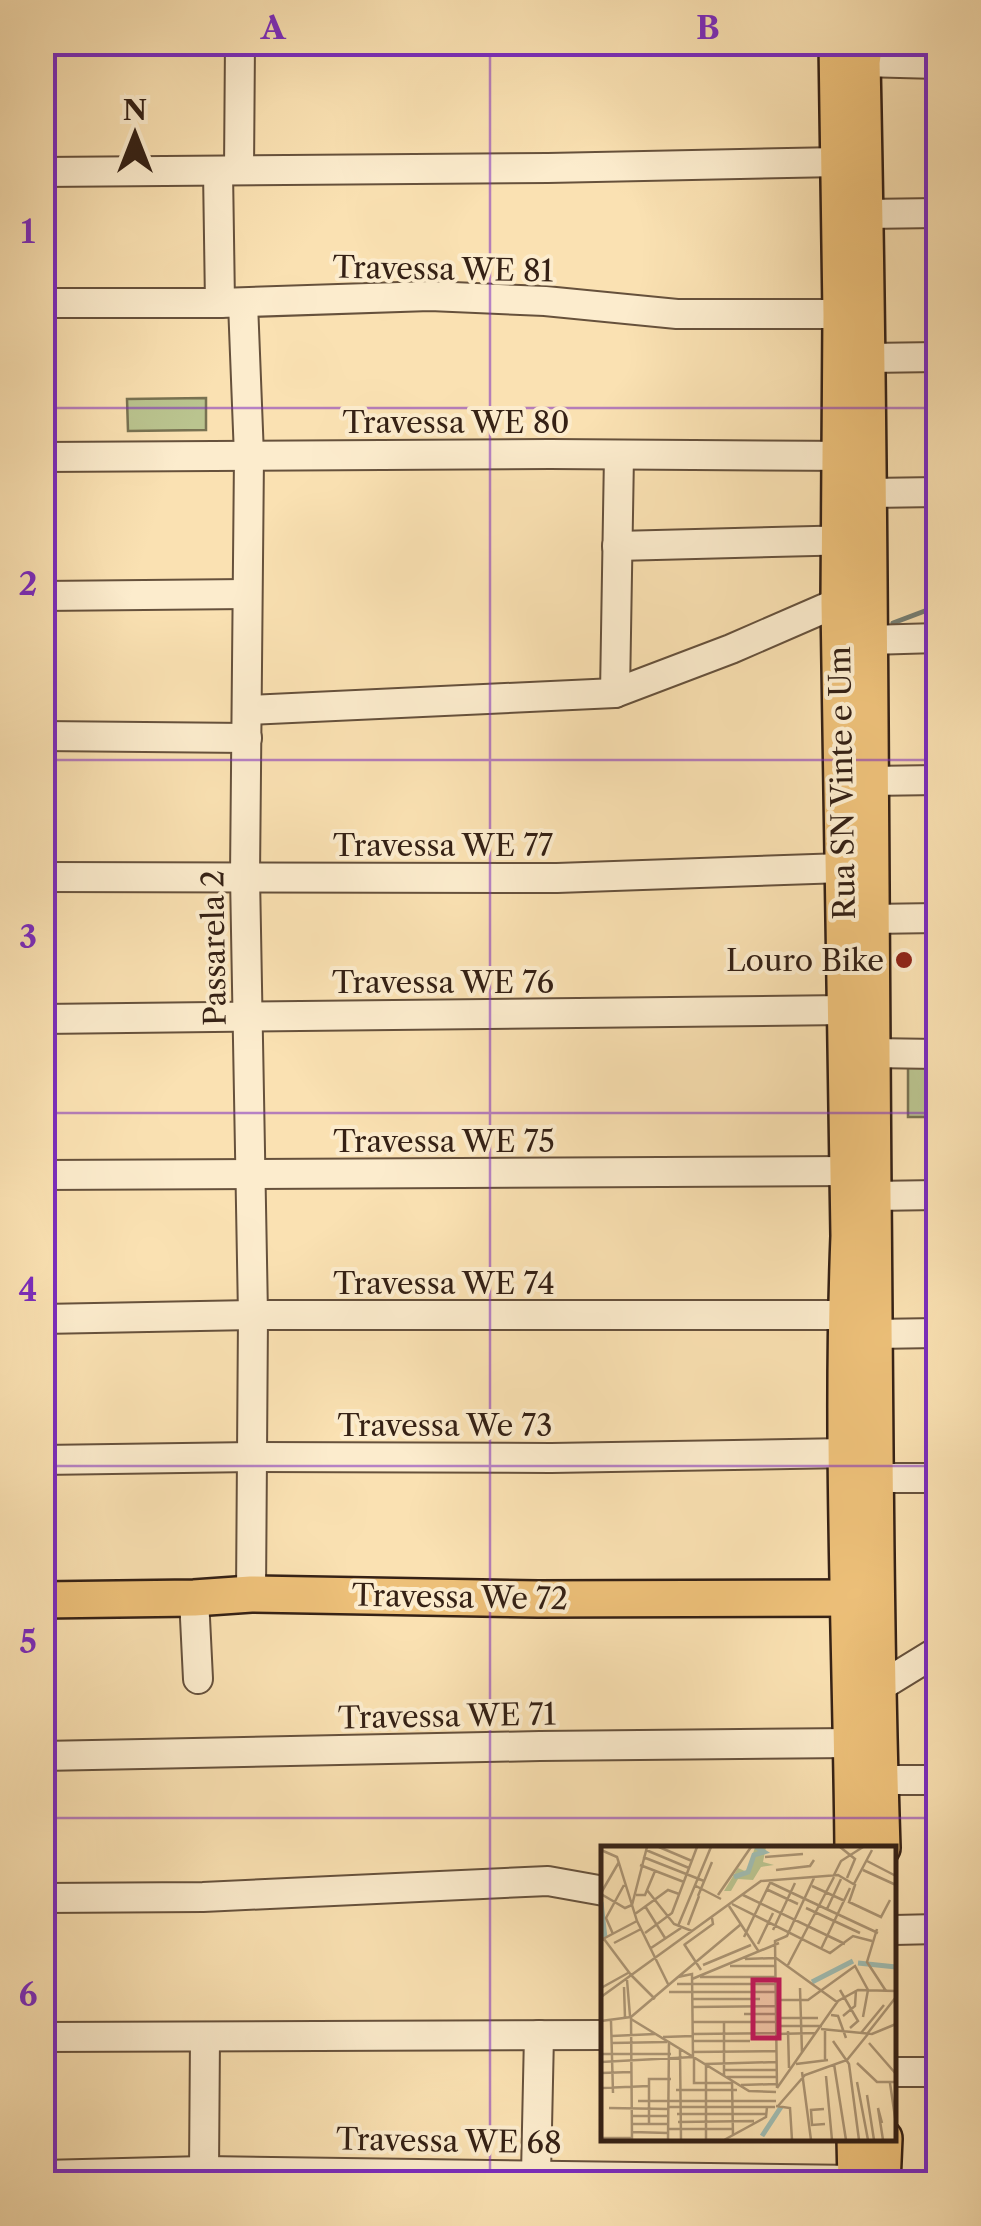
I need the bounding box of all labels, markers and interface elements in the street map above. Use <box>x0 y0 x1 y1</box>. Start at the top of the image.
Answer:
text: A <box>260 8 287 47</box>
text: B <box>696 8 720 47</box>
north arrow <box>85 85 185 185</box>
text: N <box>123 93 147 127</box>
text: 1 <box>21 212 36 251</box>
street label: Travessa WE 81 <box>332 249 554 289</box>
street label: Travessa WE 80 <box>342 404 570 441</box>
text: 2 <box>19 564 37 603</box>
street label: Rua SN Vinte e Um <box>821 646 863 920</box>
street label: Travessa WE 77 <box>333 827 553 864</box>
street label: Passarela 2 <box>194 870 234 1026</box>
text: 3 <box>19 917 37 956</box>
place label: Louro Bike <box>726 942 884 979</box>
marker: Louro Bike <box>893 949 915 971</box>
street label: Travessa WE 76 <box>332 964 554 1001</box>
street label: Travessa WE 75 <box>333 1123 555 1160</box>
street label: Travessa WE 74 <box>333 1265 555 1302</box>
text: 4 <box>19 1270 37 1309</box>
street label: Travessa We 73 <box>337 1407 553 1444</box>
street label: Travessa We 72 <box>352 1577 568 1617</box>
text: 5 <box>19 1622 37 1661</box>
street label: Travessa WE 71 <box>338 1696 557 1736</box>
inset map <box>601 1846 896 2141</box>
text: 6 <box>18 1975 38 2014</box>
street label: Travessa WE 68 <box>336 2121 562 2161</box>

